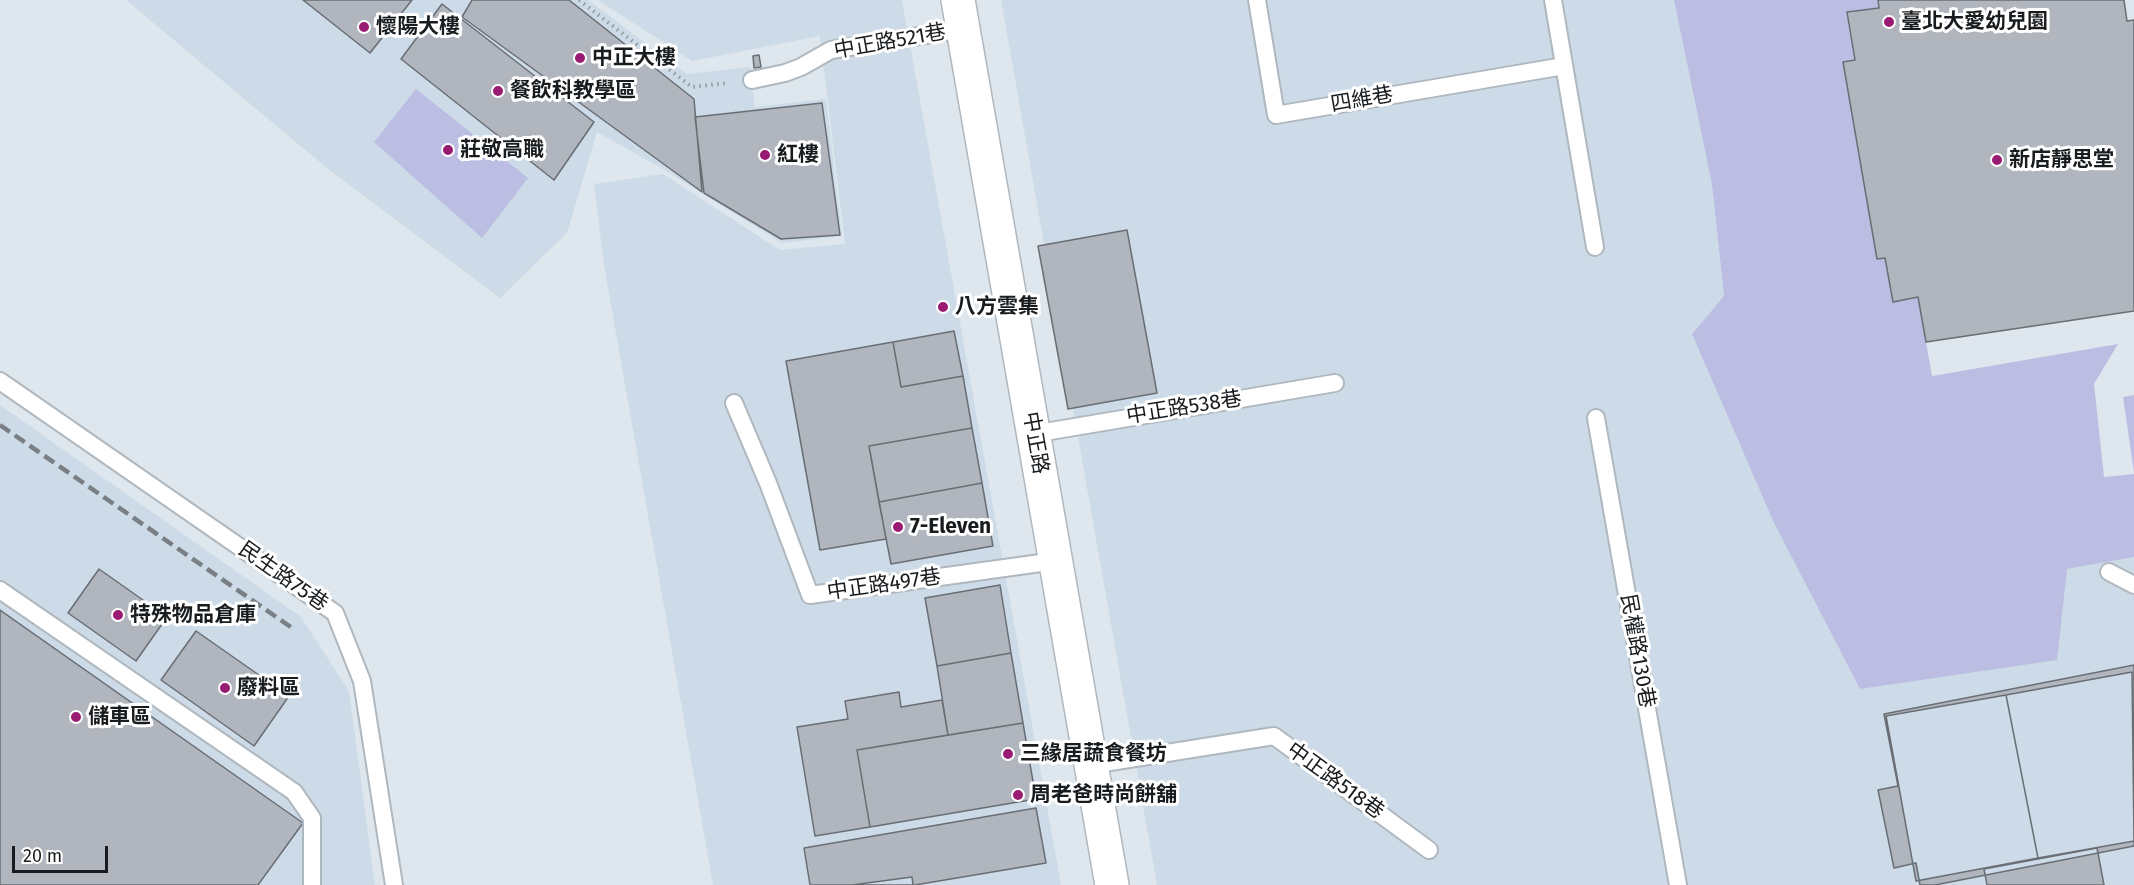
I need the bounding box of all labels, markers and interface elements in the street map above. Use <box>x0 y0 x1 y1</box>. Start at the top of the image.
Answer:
place label: 臺北大愛幼兒園 <box>1901 9 2048 35</box>
place label: 懷陽大樓 <box>376 14 460 40</box>
marker: 臺北大愛幼兒園 <box>1882 15 1896 29</box>
marker: 懷陽大樓 <box>357 20 371 34</box>
street label: 中正路521巷 <box>832 20 948 64</box>
place label: 中正大樓 <box>592 45 676 71</box>
marker: 中正大樓 <box>573 51 587 65</box>
place label: 餐飲科教學區 <box>510 78 636 104</box>
street label: 四維巷 <box>1329 82 1395 118</box>
marker: 餐飲科教學區 <box>491 84 505 98</box>
place label: 莊敬高職 <box>460 137 544 163</box>
place label: 紅樓 <box>777 142 819 168</box>
marker: 莊敬高職 <box>441 143 455 157</box>
place label: 新店靜思堂 <box>2009 147 2114 173</box>
marker: 紅樓 <box>758 148 772 162</box>
marker: 新店靜思堂 <box>1990 153 2004 167</box>
place label: 八方雲集 <box>955 294 1039 320</box>
marker: 八方雲集 <box>936 300 950 314</box>
street label: 中正路538巷 <box>1125 386 1243 430</box>
street label: 中正路 <box>1017 410 1053 476</box>
place label: 7-Eleven <box>910 514 991 540</box>
marker: 7-Eleven <box>891 520 905 534</box>
street label: 民生路75巷 <box>233 537 333 617</box>
street label: 中正路497巷 <box>825 565 943 605</box>
street label: 民權路130巷 <box>1615 592 1659 710</box>
place label: 特殊物品倉庫 <box>130 602 256 628</box>
marker: 特殊物品倉庫 <box>111 608 125 622</box>
place label: 廢料區 <box>237 675 300 701</box>
marker: 廢料區 <box>218 681 232 695</box>
place label: 儲車區 <box>88 704 151 730</box>
marker: 儲車區 <box>69 710 83 724</box>
street label: 中正路518巷 <box>1281 737 1389 825</box>
place label: 三緣居蔬食餐坊 <box>1020 741 1167 767</box>
marker: 三緣居蔬食餐坊 <box>1001 747 1015 761</box>
place label: 周老爸時尚餅舖 <box>1030 782 1177 808</box>
marker: 周老爸時尚餅舖 <box>1011 788 1025 802</box>
scale bar <box>15 834 111 872</box>
text: 20 m <box>23 845 62 867</box>

